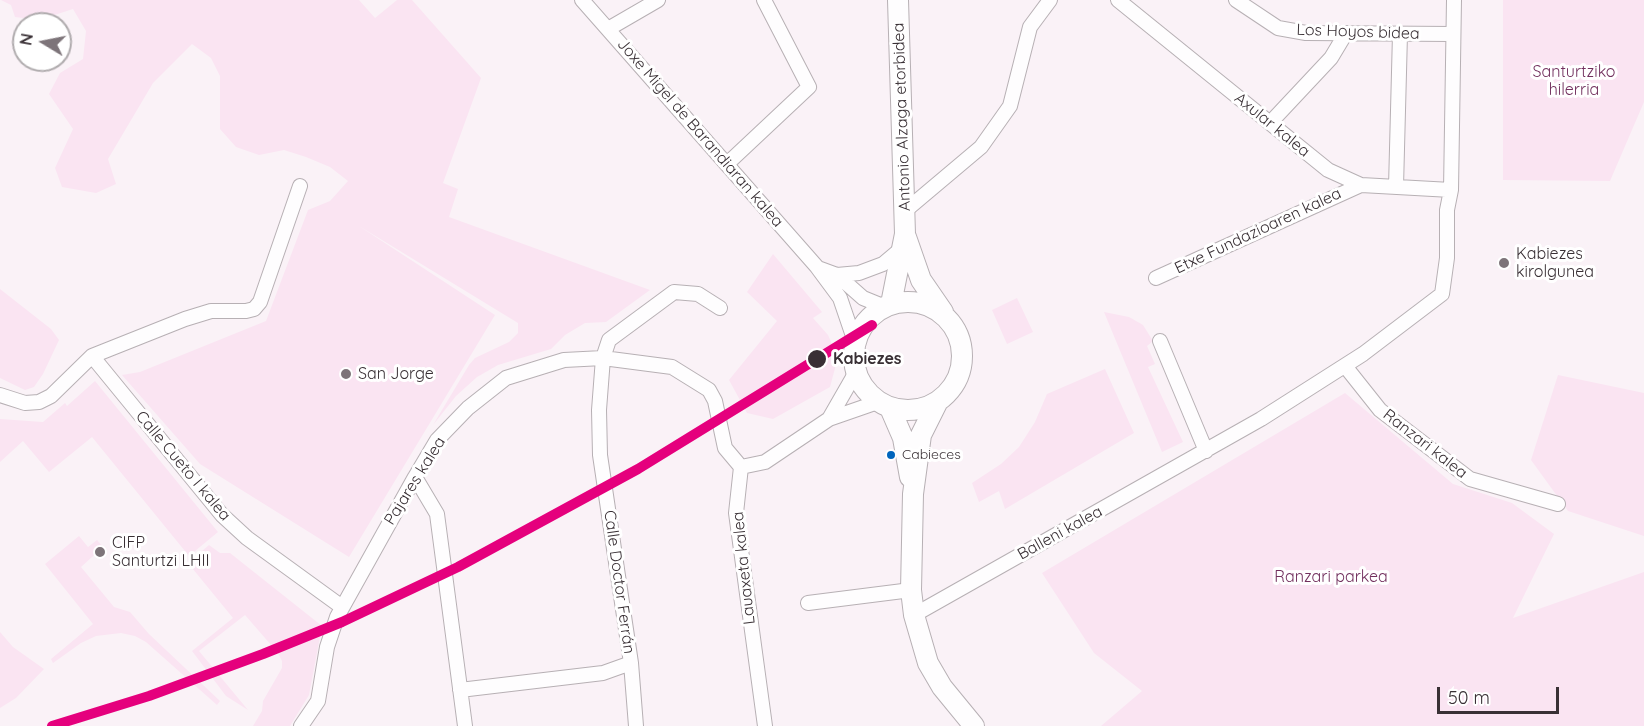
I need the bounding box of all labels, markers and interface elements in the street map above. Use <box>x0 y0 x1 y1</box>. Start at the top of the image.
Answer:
north arrow <box>12 12 72 72</box>
street label: Los Hoyos bidea <box>1296 20 1420 44</box>
street label: Antonio Alzaga etorbidea <box>889 22 915 212</box>
text: N <box>15 32 37 47</box>
street label: Joxe Migel de Barandiaran kalea <box>613 35 787 231</box>
park label: Santurtziko hilerria <box>1532 62 1616 100</box>
street label: Axular kalea <box>1230 89 1314 161</box>
street label: Etxe Fundazioaren kalea <box>1172 184 1344 278</box>
place label: Kabiezes kirolgunea <box>1516 244 1594 282</box>
marker: Kabiezes kirolgunea <box>1497 256 1511 270</box>
marker: Kabiezes <box>806 348 828 370</box>
place label: Kabiezes <box>833 349 902 369</box>
place label: San Jorge <box>358 364 434 384</box>
marker: San Jorge <box>339 367 353 381</box>
street label: Ranzari kalea <box>1379 405 1471 483</box>
street label: Calle Cueto I kalea <box>131 407 235 525</box>
street label: Pajares kalea <box>380 433 450 529</box>
place label: Cabieces <box>902 447 961 463</box>
marker: Cabieces <box>885 449 897 461</box>
street label: Balleni kalea <box>1014 502 1106 564</box>
street label: Calle Doctor Ferrán <box>599 509 639 655</box>
street label: Lauaxeta kalea <box>729 511 759 625</box>
place label: CIFP Santurtzi LHII <box>112 533 210 571</box>
marker: CIFP Santurtzi LHII <box>93 545 107 559</box>
park label: Ranzari parkea <box>1274 567 1388 587</box>
scale bar <box>1440 675 1562 713</box>
text: 50 m <box>1448 686 1490 709</box>

